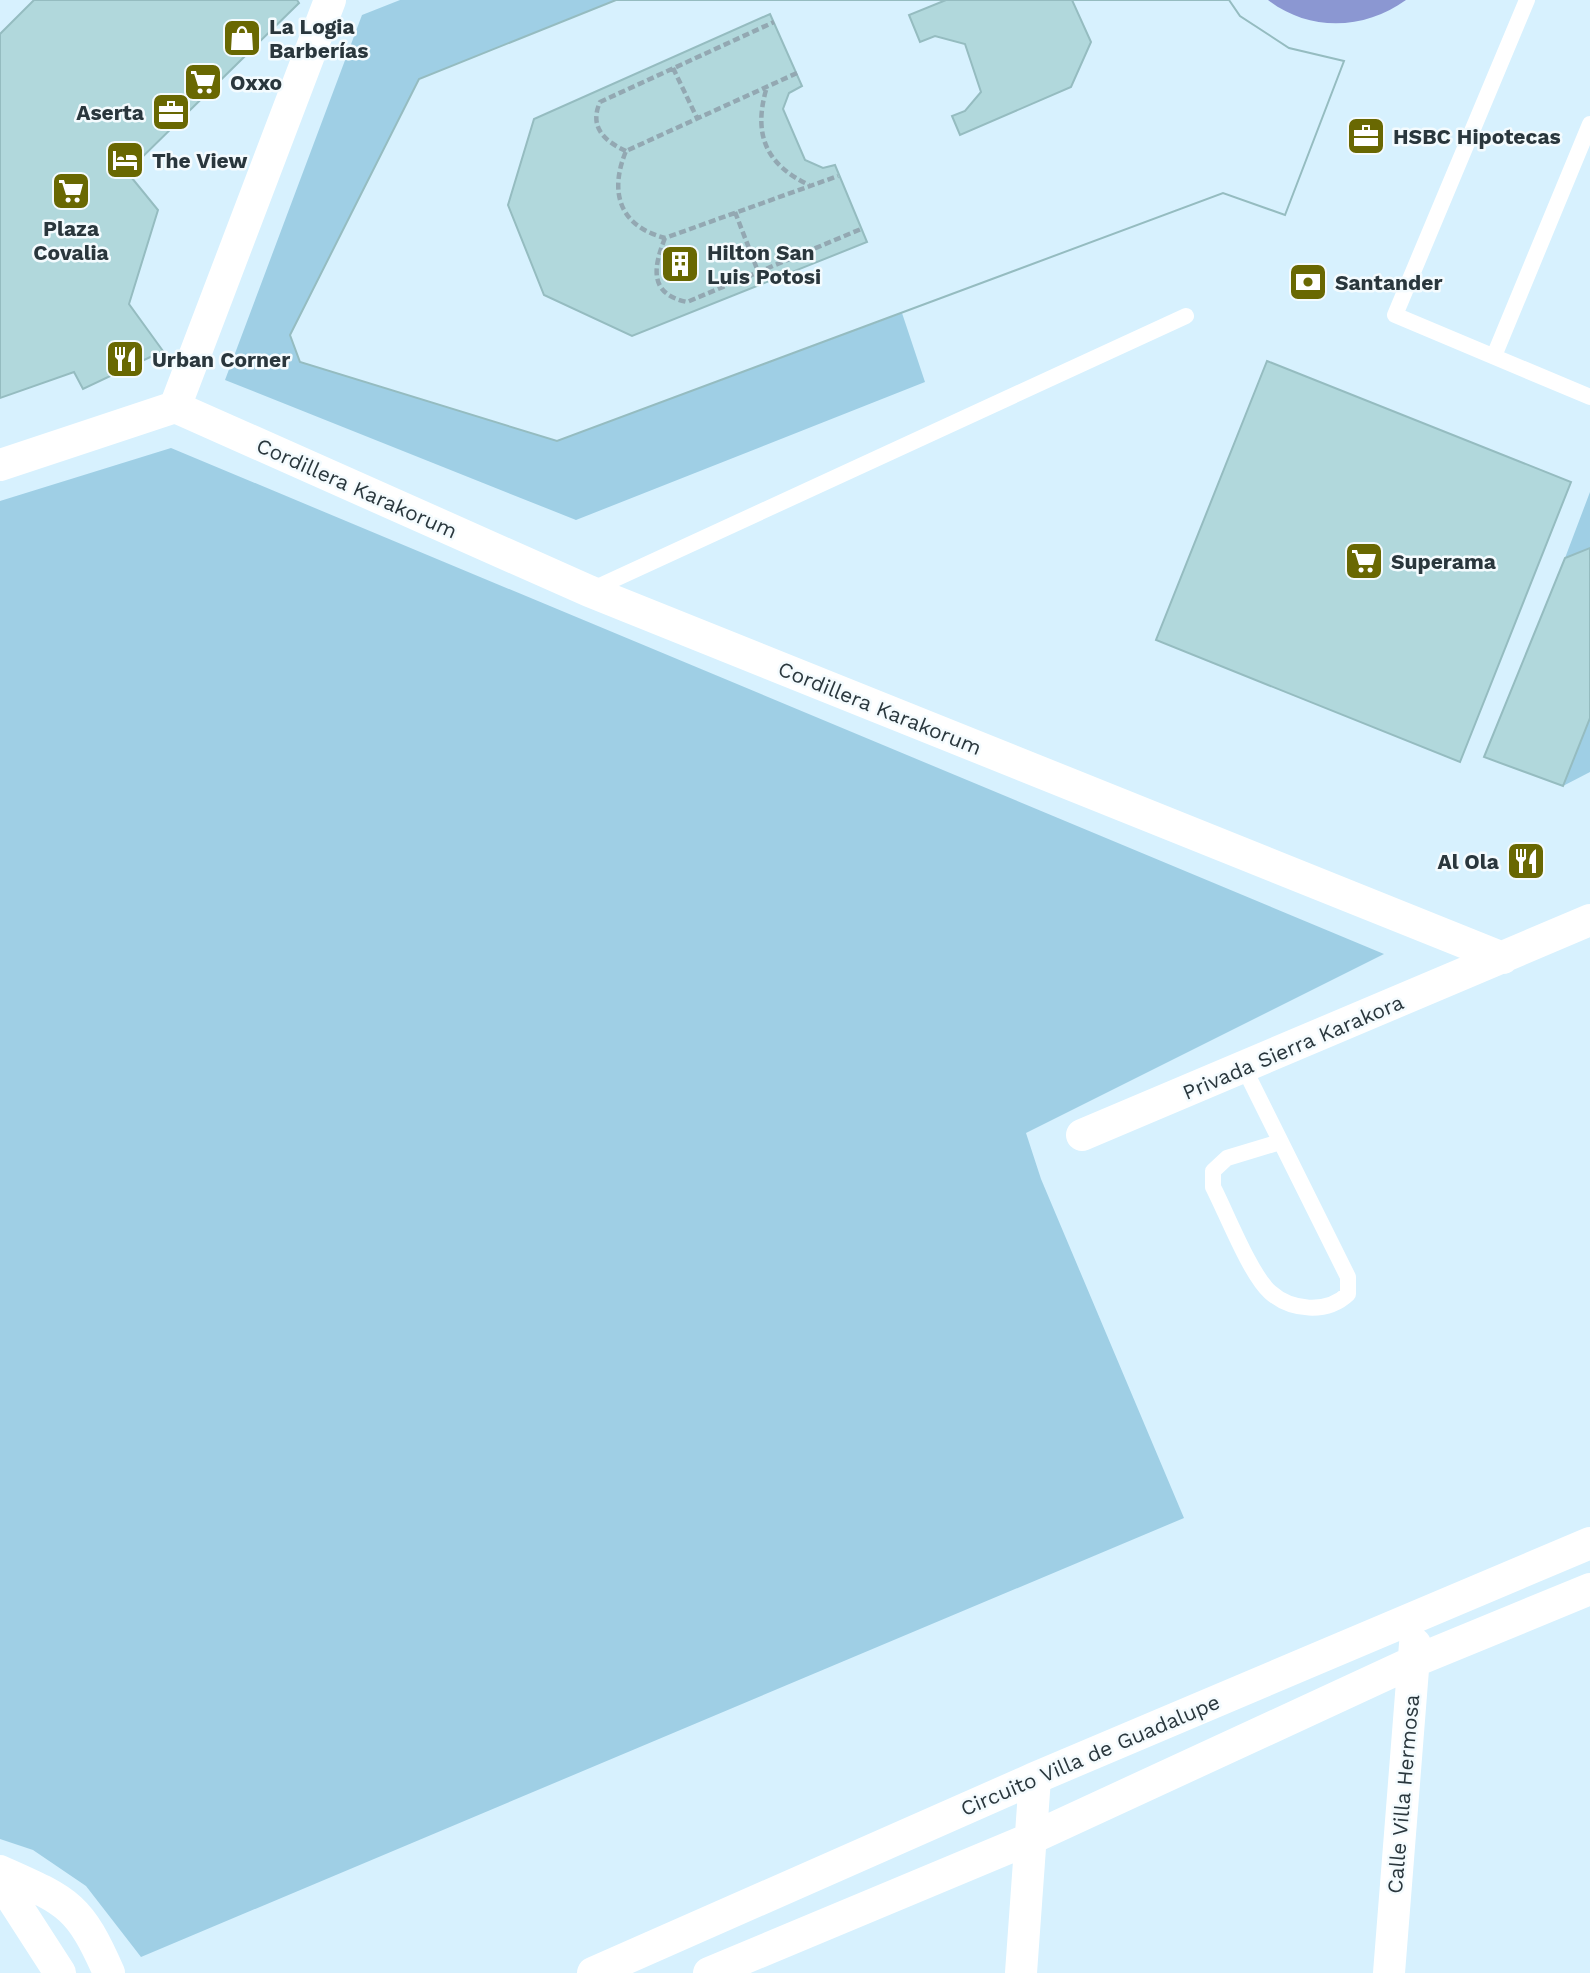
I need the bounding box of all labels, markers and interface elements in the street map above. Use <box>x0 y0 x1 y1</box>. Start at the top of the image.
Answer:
place label: La Logia Barberías <box>269 14 368 63</box>
shop icon: La Logia Barberías <box>221 17 263 59</box>
supermarket icon: Oxxo <box>182 61 224 103</box>
place label: Oxxo <box>230 70 282 95</box>
office icon: Aserta <box>150 91 192 133</box>
place label: Aserta <box>76 100 145 125</box>
office icon: HSBC Hipotecas <box>1345 115 1387 157</box>
place label: HSBC Hipotecas <box>1393 124 1561 149</box>
hotel icon: The View <box>104 139 146 181</box>
place label: The View <box>152 148 247 173</box>
supermarket icon: Plaza Covalia <box>50 170 92 212</box>
place label: Plaza Covalia <box>33 216 110 265</box>
place label: Hilton San Luis Potosi <box>707 240 821 289</box>
building icon: Hilton San Luis Potosi <box>659 243 701 285</box>
bank icon: Santander <box>1287 261 1329 303</box>
place label: Santander <box>1335 270 1442 295</box>
restaurant icon: Urban Corner <box>104 338 146 380</box>
place label: Urban Corner <box>152 347 290 372</box>
street label: Cordillera Karakorum <box>253 432 461 544</box>
supermarket icon: Superama <box>1343 540 1385 582</box>
place label: Superama <box>1391 549 1497 574</box>
street label: Cordillera Karakorum <box>775 656 985 760</box>
restaurant icon: Al Ola <box>1505 840 1547 882</box>
place label: Al Ola <box>1438 849 1500 874</box>
street label: Privada Sierra Karakora <box>1179 989 1407 1105</box>
street label: Circuito Villa de Guadalupe <box>957 1689 1223 1821</box>
street label: Calle Villa Hermosa <box>1382 1693 1424 1895</box>

